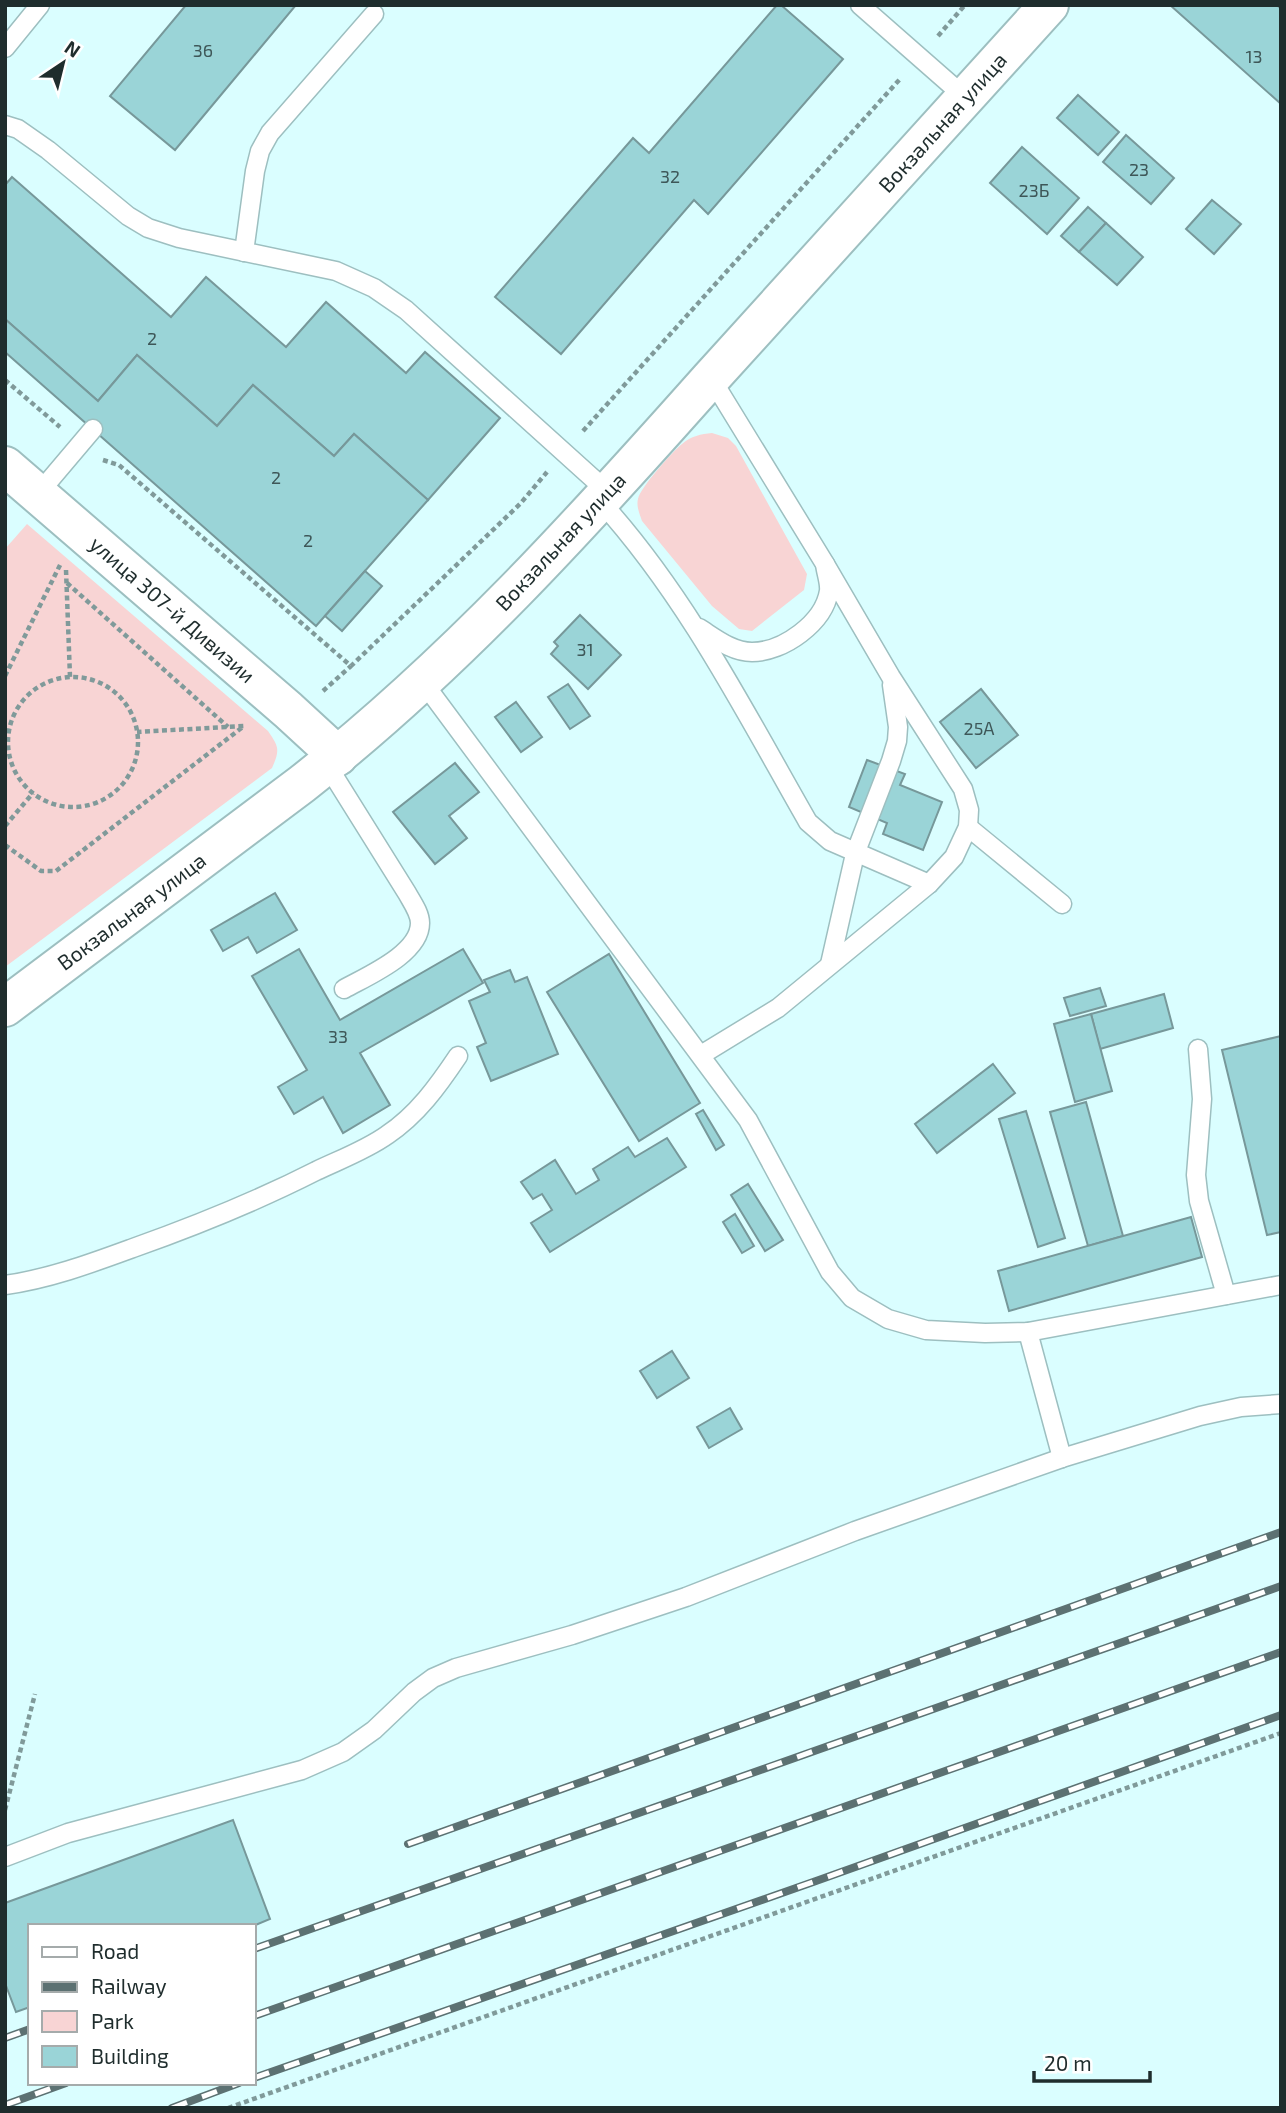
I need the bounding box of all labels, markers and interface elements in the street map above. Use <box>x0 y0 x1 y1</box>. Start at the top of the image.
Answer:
north arrow <box>28 28 98 98</box>
text: N <box>61 35 85 62</box>
house number: 36 <box>193 39 213 61</box>
house number: 13 <box>1245 45 1263 67</box>
street label: Вокзальная улица <box>873 47 1012 198</box>
house number: 23 <box>1129 158 1149 180</box>
house number: 32 <box>660 165 680 187</box>
house number: 23Б <box>1019 179 1049 201</box>
house number: 2 <box>147 327 157 349</box>
house number: 2 <box>271 466 281 488</box>
street label: Вокзальная улица <box>490 467 631 616</box>
house number: 2 <box>303 529 313 551</box>
street label: улица 307-й Дивизии <box>85 530 261 688</box>
house number: 31 <box>576 638 594 660</box>
house number: 25А <box>964 717 995 739</box>
street label: Вокзальная улица <box>52 847 211 976</box>
house number: 33 <box>328 1025 348 1047</box>
legend <box>28 1924 256 2085</box>
text: Road <box>91 1938 139 1963</box>
text: Railway <box>91 1973 167 1998</box>
text: Park <box>91 2008 134 2033</box>
scale bar <box>1034 2039 1150 2084</box>
text: Building <box>91 2043 169 2068</box>
text: 20 m <box>1044 2050 1092 2075</box>

